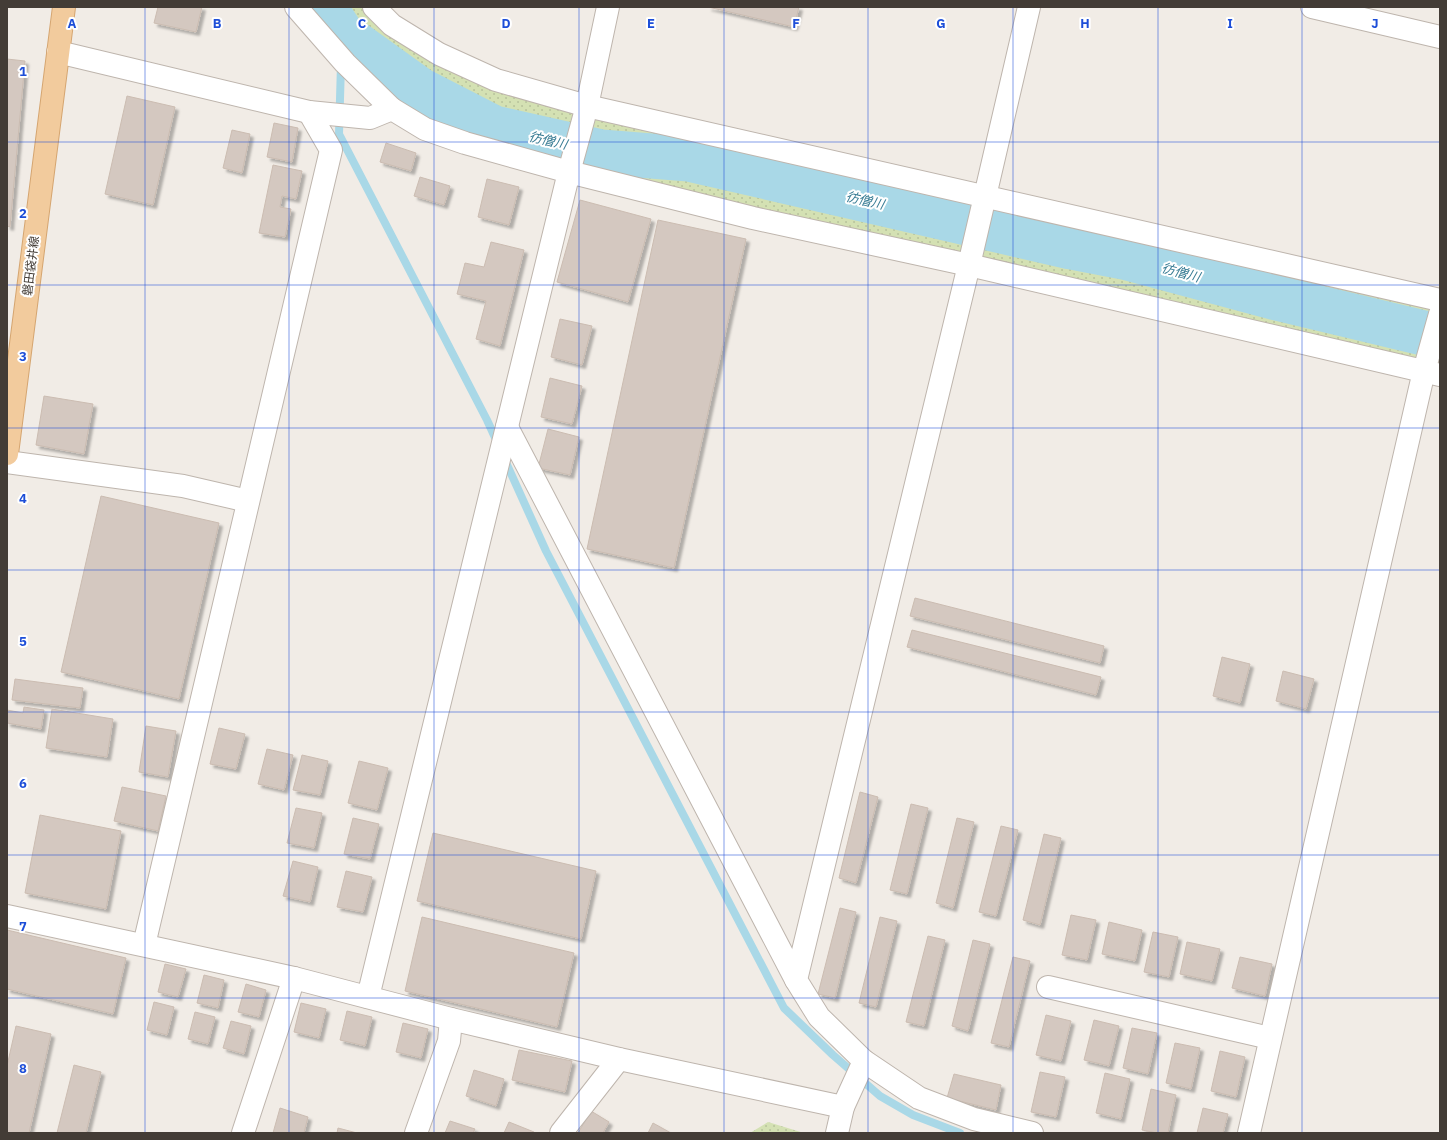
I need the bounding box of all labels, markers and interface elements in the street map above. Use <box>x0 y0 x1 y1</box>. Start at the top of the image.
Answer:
text: A <box>68 15 77 32</box>
text: B <box>213 15 222 32</box>
text: C <box>358 15 367 32</box>
text: D <box>501 15 511 32</box>
text: E <box>647 15 655 32</box>
text: F <box>792 15 800 32</box>
text: G <box>936 15 946 32</box>
text: H <box>1080 15 1090 32</box>
text: I <box>1227 15 1233 32</box>
text: J <box>1371 15 1379 32</box>
text: 1 <box>19 63 27 80</box>
water label: 彷僧川 <box>527 128 571 154</box>
water label: 彷僧川 <box>844 188 888 214</box>
text: 2 <box>19 205 27 222</box>
street label: 磐田袋井線 <box>19 235 42 297</box>
water label: 彷僧川 <box>1160 259 1204 286</box>
text: 3 <box>19 348 27 365</box>
text: 4 <box>19 490 27 507</box>
text: 5 <box>19 633 27 650</box>
text: 6 <box>19 775 27 792</box>
text: 7 <box>19 918 27 935</box>
text: 8 <box>19 1060 27 1077</box>

